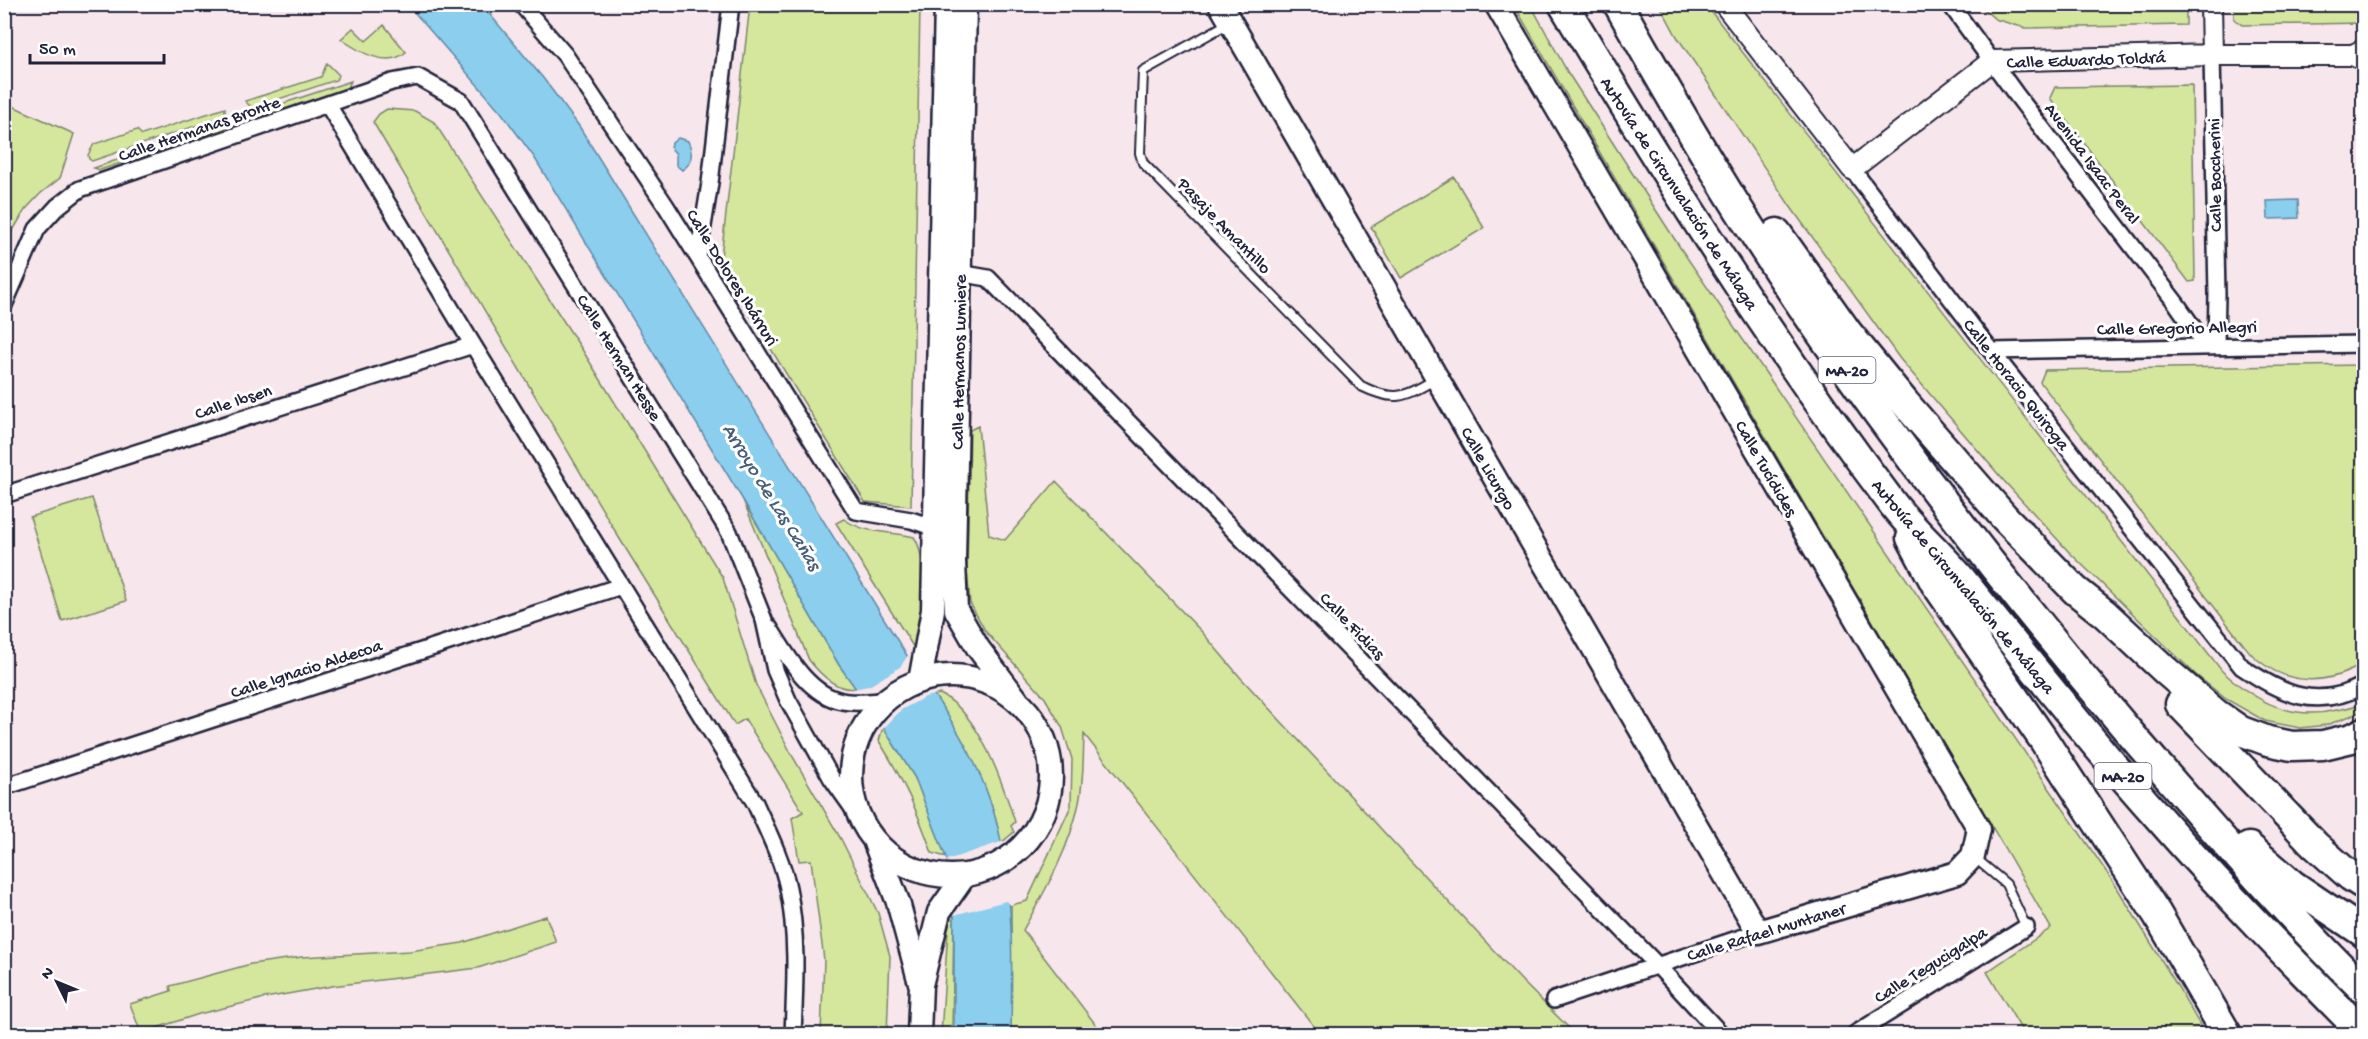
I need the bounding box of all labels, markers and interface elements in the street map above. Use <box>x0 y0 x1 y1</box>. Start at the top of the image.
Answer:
scale bar <box>30 27 164 65</box>
text: 50 m <box>39 40 76 61</box>
street label: Calle Eduardo Toldrá <box>2006 48 2167 75</box>
street label: Autovía de Circunvalación de Málaga <box>1594 74 1762 316</box>
street label: Calle Hermanas Bronte <box>116 93 284 168</box>
street label: Avenida Isaac Peral <box>2039 100 2143 229</box>
street label: Calle Boccherini <box>2205 118 2228 232</box>
street label: Pasaje Amantillo <box>1171 173 1274 279</box>
street label: Calle Dolores Ibárruri <box>680 206 782 351</box>
street label: Calle Hermanos Lumiere <box>948 273 973 450</box>
street label: Calle Herman Hesse <box>571 291 666 426</box>
street label: Calle Horacio Quiroga <box>1957 316 2074 456</box>
street label: Calle Gregorio Allegri <box>2097 318 2257 341</box>
road number: MA-20 <box>1818 357 1876 383</box>
street label: Calle Ibsen <box>193 381 275 426</box>
street label: Calle Tucídides <box>1729 417 1801 522</box>
water label: Arroyo de Las Cañas <box>716 420 825 577</box>
street label: Calle Licurgo <box>1455 424 1519 514</box>
street label: Autovía de Circunvalación de Málaga <box>1866 476 2059 700</box>
street label: Calle Fidias <box>1314 589 1389 666</box>
street label: Calle Ignacio Aldecoa <box>228 636 386 705</box>
road number: MA-20 <box>2094 763 2152 789</box>
street label: Calle Rafael Muntaner <box>1685 899 1850 968</box>
street label: Calle Tegucigalpa <box>1871 922 1993 1009</box>
north arrow <box>27 952 87 1012</box>
text: N <box>38 963 59 984</box>

